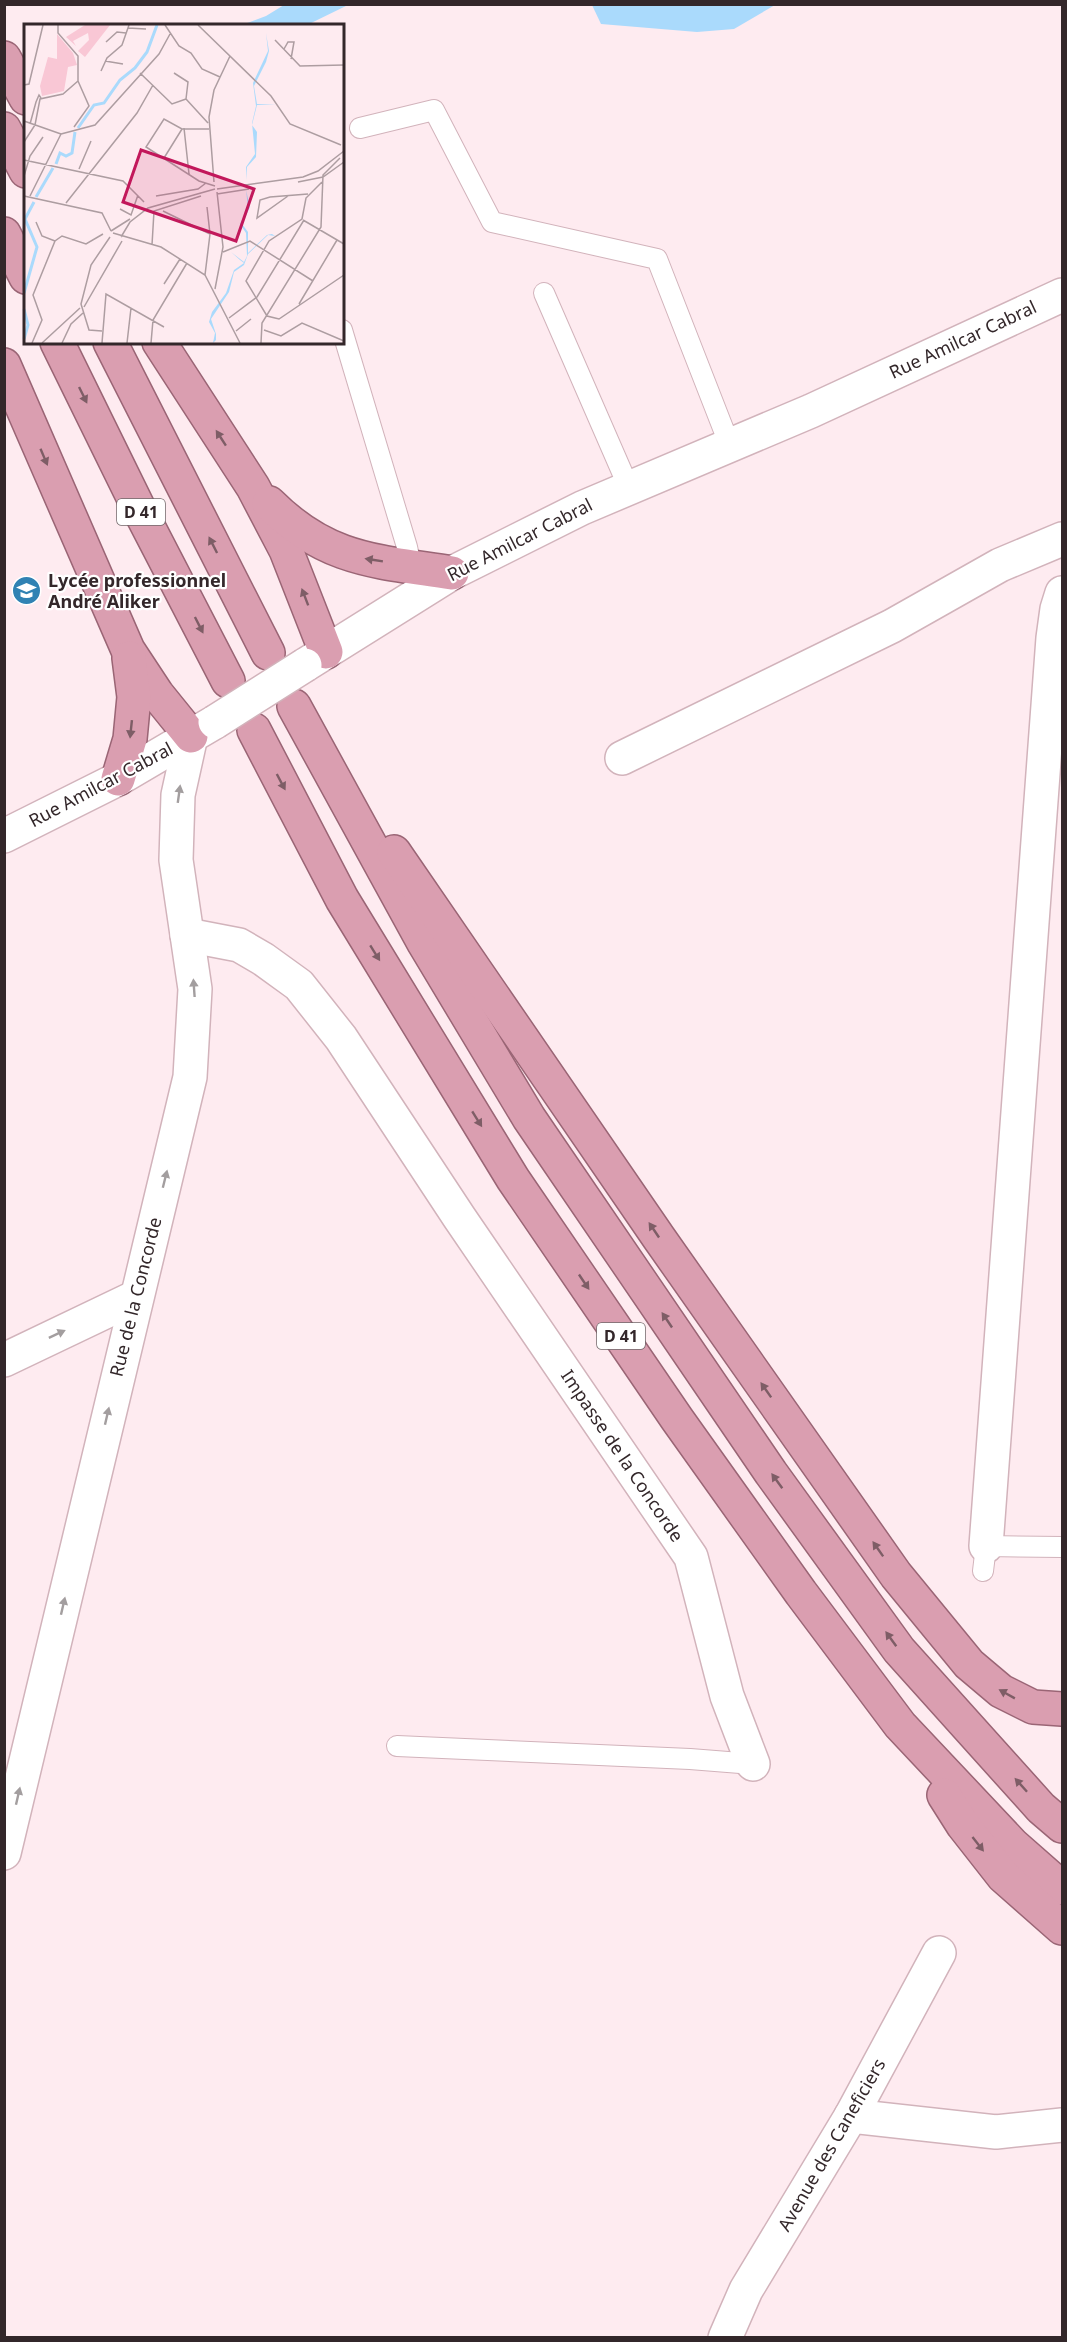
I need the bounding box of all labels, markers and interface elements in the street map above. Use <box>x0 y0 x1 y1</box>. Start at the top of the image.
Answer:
inset map <box>24 24 344 344</box>
street label: Rue Amilcar Cabral <box>885 294 1040 384</box>
one-way arrow <box>79 386 88 403</box>
one-way arrow <box>216 430 227 446</box>
one-way arrow <box>39 449 49 467</box>
street label: Rue Amilcar Cabral <box>443 492 596 586</box>
road number: D 41 <box>117 499 165 525</box>
one-way arrow <box>209 536 218 553</box>
one-way arrow <box>364 555 383 564</box>
place label: Lycée professionnel André Aliker <box>48 568 226 613</box>
school or university icon: Lycée professionnel André Aliker <box>11 575 43 607</box>
one-way arrow <box>300 588 309 606</box>
one-way arrow <box>194 617 203 634</box>
one-way arrow <box>126 720 136 739</box>
street label: Rue Amilcar Cabral <box>24 736 177 832</box>
one-way arrow <box>276 774 285 791</box>
one-way arrow <box>174 785 183 804</box>
one-way arrow <box>369 945 380 961</box>
one-way arrow <box>189 978 199 997</box>
one-way arrow <box>471 1111 482 1127</box>
one-way arrow <box>160 1170 170 1189</box>
street label: Rue de la Concorde <box>104 1214 166 1379</box>
one-way arrow <box>648 1223 660 1239</box>
one-way arrow <box>578 1274 589 1290</box>
one-way arrow <box>662 1312 673 1328</box>
road number: D 41 <box>597 1323 645 1349</box>
one-way arrow <box>49 1330 66 1339</box>
street label: Impasse de la Concorde <box>556 1365 689 1546</box>
one-way arrow <box>761 1382 772 1398</box>
one-way arrow <box>103 1407 113 1426</box>
one-way arrow <box>771 1474 783 1490</box>
one-way arrow <box>873 1542 885 1557</box>
one-way arrow <box>58 1597 68 1615</box>
one-way arrow <box>886 1631 898 1646</box>
one-way arrow <box>999 1689 1016 1699</box>
one-way arrow <box>1015 1778 1028 1793</box>
one-way arrow <box>14 1786 23 1805</box>
one-way arrow <box>972 1836 984 1852</box>
street label: Avenue des Caneficiers <box>772 2054 890 2235</box>

